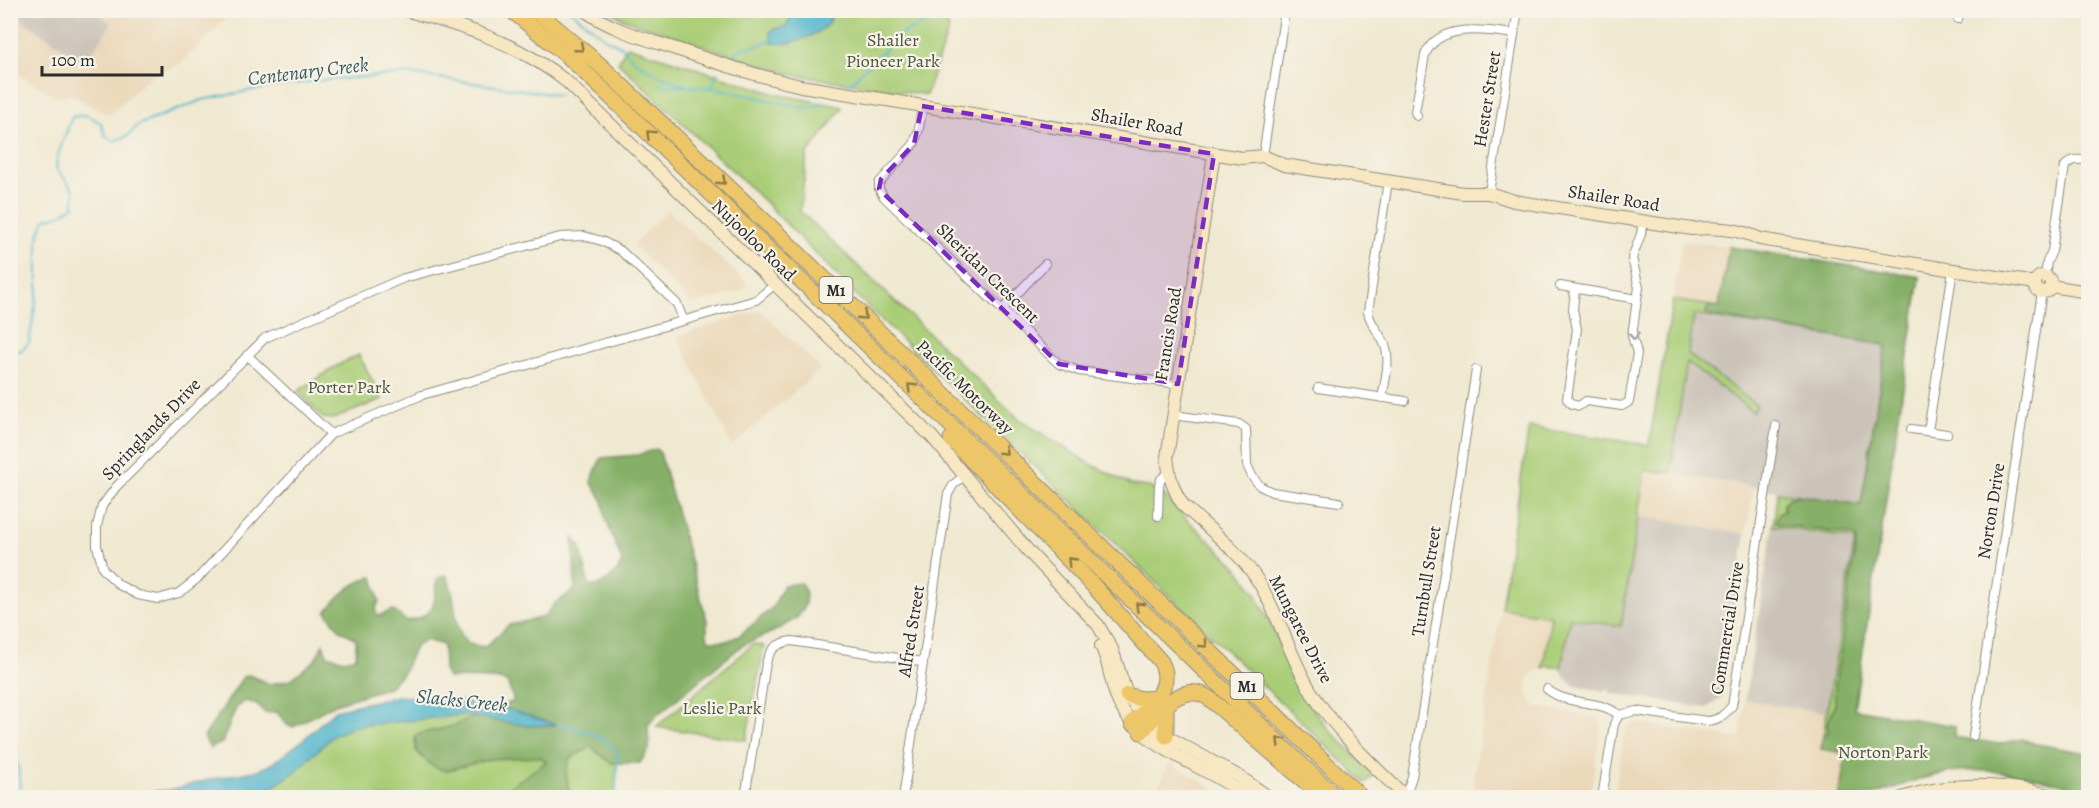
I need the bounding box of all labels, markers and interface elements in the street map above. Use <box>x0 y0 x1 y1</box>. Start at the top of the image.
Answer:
park label: Shailer Pioneer Park <box>846 28 940 73</box>
scale bar <box>42 39 162 77</box>
one-way arrow <box>573 41 584 52</box>
text: 100 m <box>51 48 95 72</box>
street label: Hester Street <box>1468 49 1506 149</box>
water label: Centenary Creek <box>246 51 370 92</box>
street label: Shailer Road <box>1089 102 1185 142</box>
one-way arrow <box>647 131 658 142</box>
one-way arrow <box>716 174 726 185</box>
street label: Shailer Road <box>1566 179 1662 217</box>
street label: Nujooloo Road <box>707 194 802 287</box>
street label: Sheridan Crescent <box>931 218 1045 328</box>
road number: M1 <box>820 277 852 303</box>
street label: Francis Road <box>1149 285 1187 383</box>
one-way arrow <box>856 308 867 319</box>
one-way arrow <box>1627 331 1640 341</box>
street label: Pacific Motorway <box>911 334 1020 440</box>
street label: Springlands Drive <box>96 373 206 485</box>
park label: Porter Park <box>307 375 391 399</box>
one-way arrow <box>908 383 919 394</box>
one-way arrow <box>997 444 1007 455</box>
street label: Norton Drive <box>1972 461 2010 561</box>
street label: Turnbull Street <box>1405 524 1447 638</box>
one-way arrow <box>1067 558 1078 569</box>
street label: Commercial Drive <box>1705 560 1749 696</box>
street label: Mungaree Drive <box>1263 571 1339 687</box>
street label: Alfred Street <box>892 583 930 680</box>
one-way arrow <box>1136 602 1146 613</box>
one-way arrow <box>1197 637 1208 648</box>
road number: M1 <box>1230 673 1264 699</box>
water label: Slacks Creek <box>415 682 509 719</box>
park label: Leslie Park <box>682 696 762 720</box>
one-way arrow <box>1276 738 1287 749</box>
park label: Norton Park <box>1838 740 1928 764</box>

